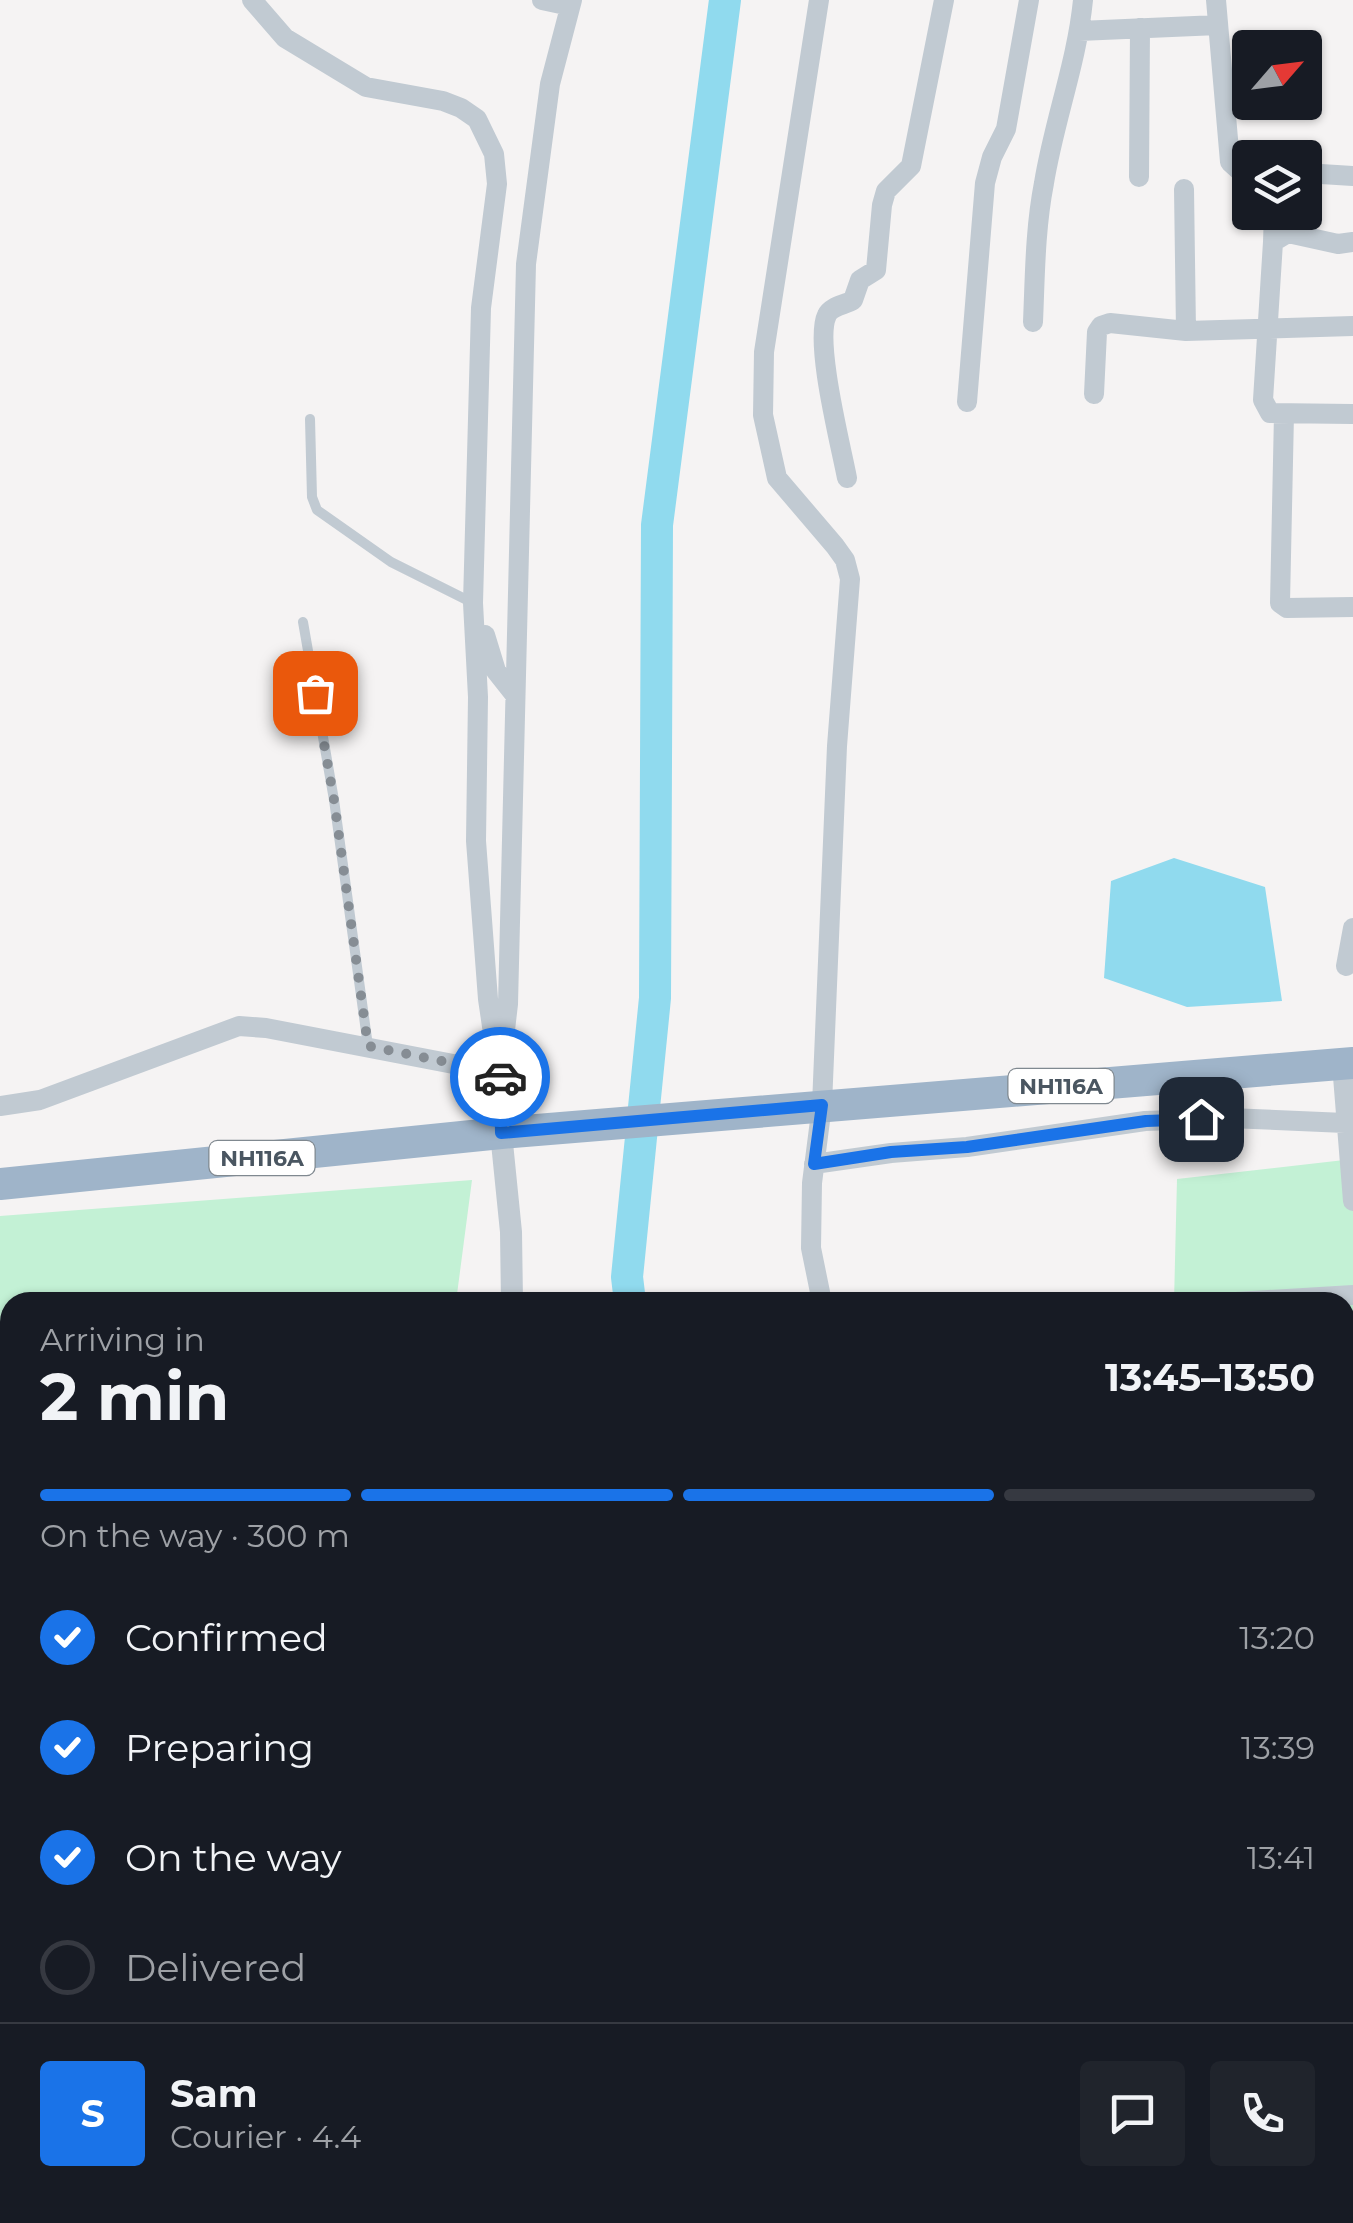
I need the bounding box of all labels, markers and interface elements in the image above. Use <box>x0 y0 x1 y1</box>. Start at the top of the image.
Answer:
north arrow <box>1232 30 1322 120</box>
map controls <box>1232 30 1322 230</box>
button: layers <box>1232 140 1322 230</box>
pin <box>273 651 358 736</box>
icon: bag <box>288 666 343 721</box>
courier <box>450 1027 550 1127</box>
icon: car <box>473 1050 528 1105</box>
road number: NH116A <box>1008 1069 1114 1103</box>
pin <box>1159 1077 1244 1162</box>
icon: home <box>1174 1092 1229 1147</box>
road number: NH116A <box>210 1141 314 1175</box>
text: Arriving in <box>40 1320 205 1359</box>
text: 13:45–13:50 <box>1105 1354 1315 1401</box>
text: 2 min <box>40 1357 229 1436</box>
text: On the way · 300 m <box>40 1516 350 1555</box>
icon: check <box>40 1610 95 1665</box>
text: Confirmed <box>125 1614 328 1661</box>
text: 13:20 <box>1239 1618 1315 1657</box>
icon: check <box>40 1720 95 1775</box>
text: Preparing <box>125 1724 314 1771</box>
text: 13:39 <box>1241 1728 1315 1767</box>
icon: check <box>40 1830 95 1885</box>
text: On the way <box>125 1834 342 1881</box>
text: 13:41 <box>1247 1838 1315 1877</box>
text: Delivered <box>125 1944 306 1991</box>
button: chat <box>1080 2061 1185 2166</box>
button: phone <box>1210 2061 1315 2166</box>
text: Sam <box>170 2070 258 2117</box>
text: S <box>80 2090 105 2137</box>
text: Courier · 4.4 <box>170 2117 361 2156</box>

